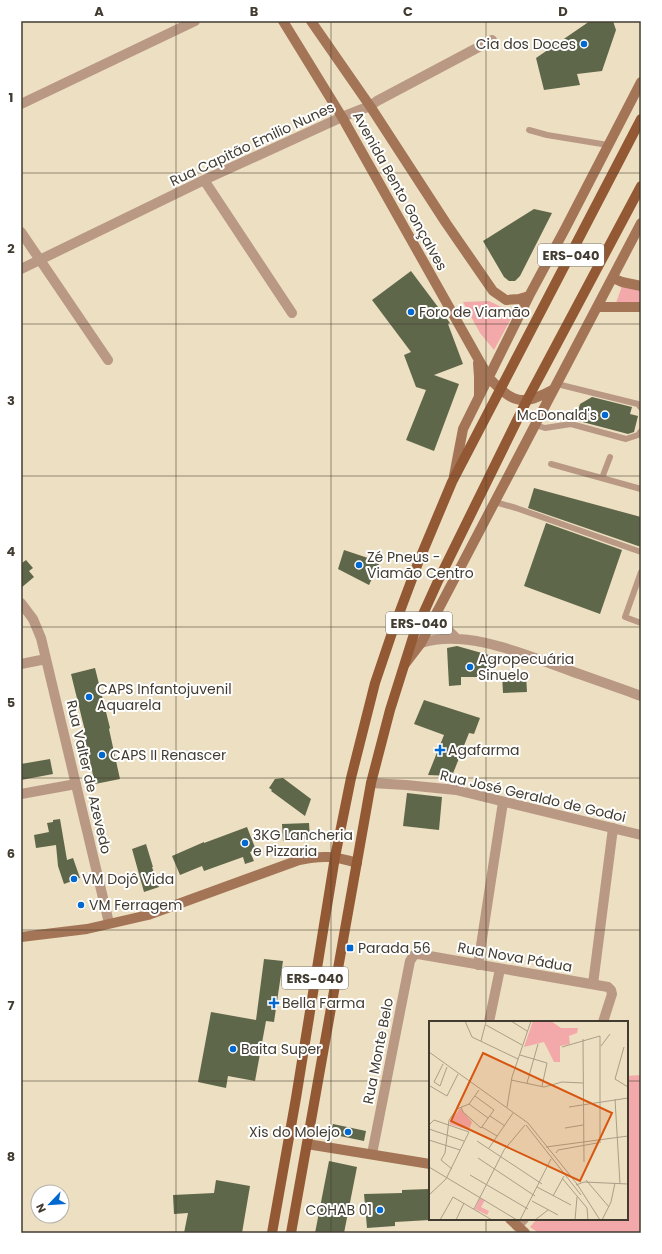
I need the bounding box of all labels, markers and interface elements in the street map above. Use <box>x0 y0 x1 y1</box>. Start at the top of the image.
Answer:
text: A <box>94 2 104 21</box>
text: B <box>250 2 259 21</box>
text: C <box>403 2 413 21</box>
text: D <box>558 2 568 21</box>
place label: Cia dos Doces <box>476 34 576 54</box>
marker: Cia dos Doces <box>579 39 589 49</box>
text: 1 <box>9 88 13 107</box>
street label: Rua Capitão Emilio Nunes <box>166 97 338 191</box>
street label: Avenida Bento Gonçalves <box>348 108 452 274</box>
text: 2 <box>7 239 15 258</box>
road number: ERS-040 <box>538 244 604 266</box>
place label: Foro de Viamão <box>419 302 530 322</box>
marker: Foro de Viamão <box>406 307 416 317</box>
text: 3 <box>7 391 15 410</box>
place label: McDonald's <box>517 405 597 425</box>
marker: McDonald's <box>600 410 610 420</box>
text: 4 <box>7 542 16 561</box>
place label: Zé Pneus - Viamão Centro <box>367 547 474 583</box>
marker: Zé Pneus - Viamão Centro <box>354 560 364 570</box>
road number: ERS-040 <box>386 612 452 634</box>
place label: Agropecuária Sinuelo <box>478 649 574 685</box>
marker: Agropecuária Sinuelo <box>465 662 475 672</box>
place label: CAPS Infantojuvenil Aquarela <box>97 679 232 715</box>
marker: CAPS Infantojuvenil Aquarela <box>84 692 94 702</box>
text: 5 <box>7 693 15 712</box>
street label: Rua Valter de Azevedo <box>62 698 116 856</box>
place label: Agafarma <box>448 740 520 760</box>
place label: CAPS II Renascer <box>110 745 226 765</box>
marker: Agafarma <box>435 745 445 755</box>
marker: CAPS II Renascer <box>97 750 107 760</box>
street label: Rua José Geraldo de Godoi <box>438 765 628 827</box>
place label: 3KG Lancheria e Pizzaria <box>253 825 353 861</box>
marker: 3KG Lancheria e Pizzaria <box>240 838 250 848</box>
text: 6 <box>7 844 15 863</box>
place label: VM Dojô Vida <box>82 869 174 889</box>
marker: VM Dojô Vida <box>69 874 79 884</box>
place label: VM Ferragem <box>89 895 182 915</box>
marker: VM Ferragem <box>76 900 86 910</box>
street label: Rua Nova Pádua <box>456 937 574 977</box>
place label: Parada 56 <box>358 938 431 958</box>
marker: Parada 56 <box>345 943 355 953</box>
road number: ERS-040 <box>282 967 348 989</box>
place label: Bella Farma <box>282 993 365 1013</box>
text: 7 <box>8 996 15 1015</box>
street label: Rua Monte Belo <box>358 996 398 1106</box>
marker: Bella Farma <box>269 998 279 1008</box>
inset map <box>429 1021 628 1220</box>
place label: Baita Super <box>241 1039 321 1059</box>
marker: Baita Super <box>228 1044 238 1054</box>
place label: Xis do Molejo <box>249 1122 340 1142</box>
marker: Xis do Molejo <box>343 1127 353 1137</box>
text: 8 <box>7 1147 15 1166</box>
north arrow <box>30 1184 70 1224</box>
place label: COHAB 01 <box>305 1200 372 1220</box>
text: N <box>32 1201 50 1215</box>
marker: COHAB 01 <box>375 1205 385 1215</box>

